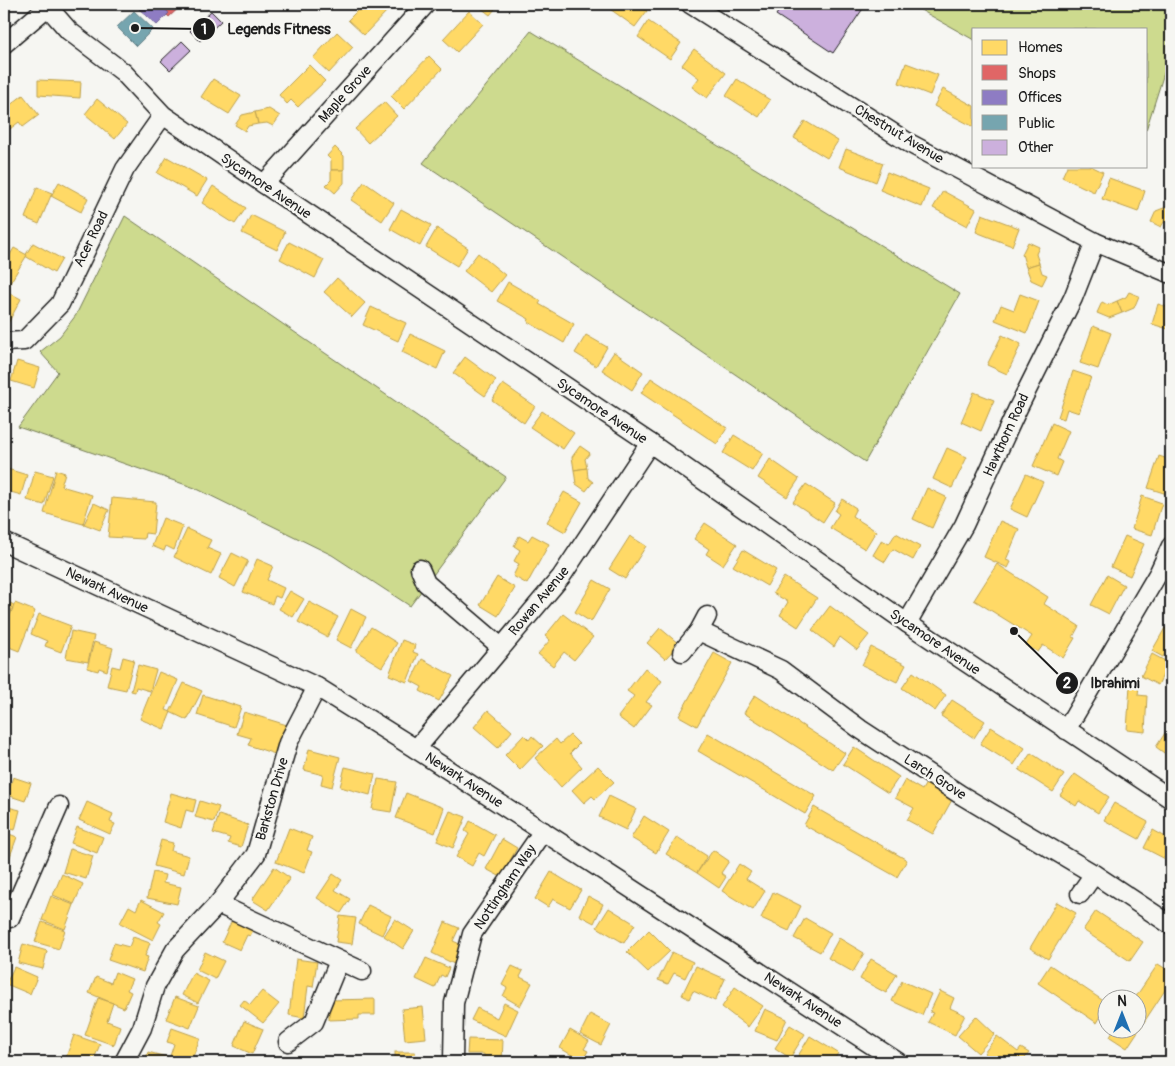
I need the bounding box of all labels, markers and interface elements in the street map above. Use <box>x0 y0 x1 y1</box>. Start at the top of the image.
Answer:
callout: Legends Fitness <box>192 14 340 44</box>
text: 1 <box>201 20 207 39</box>
text: Legends Fitness <box>227 20 331 39</box>
legend <box>972 28 1148 168</box>
text: Homes <box>1018 38 1063 57</box>
street label: Maple Grove <box>315 62 375 126</box>
text: Shops <box>1018 64 1056 83</box>
text: Offices <box>1018 88 1062 107</box>
street label: Chestnut Avenue <box>851 101 947 167</box>
text: Public <box>1018 114 1055 133</box>
text: Other <box>1018 138 1054 157</box>
street label: Sycamore Avenue <box>218 149 315 223</box>
street label: Acer Road <box>70 208 112 270</box>
street label: Sycamore Avenue <box>554 374 651 448</box>
street label: Hawthorn Road <box>979 391 1033 479</box>
street label: Newark Avenue <box>63 563 151 617</box>
street label: Rowan Avenue <box>505 563 573 639</box>
street label: Sycamore Avenue <box>887 605 984 679</box>
callout: Ibrahimi <box>1055 668 1149 698</box>
text: 2 <box>1063 674 1071 693</box>
text: Ibrahimi <box>1090 674 1140 693</box>
street label: Newark Avenue <box>422 749 506 811</box>
street label: Larch Grove <box>901 751 969 803</box>
street label: Barkston Drive <box>252 756 292 842</box>
street label: Nottingham Way <box>470 841 540 933</box>
street label: Newark Avenue <box>761 969 845 1031</box>
north arrow <box>1098 988 1148 1038</box>
text: N <box>1117 993 1127 1010</box>

